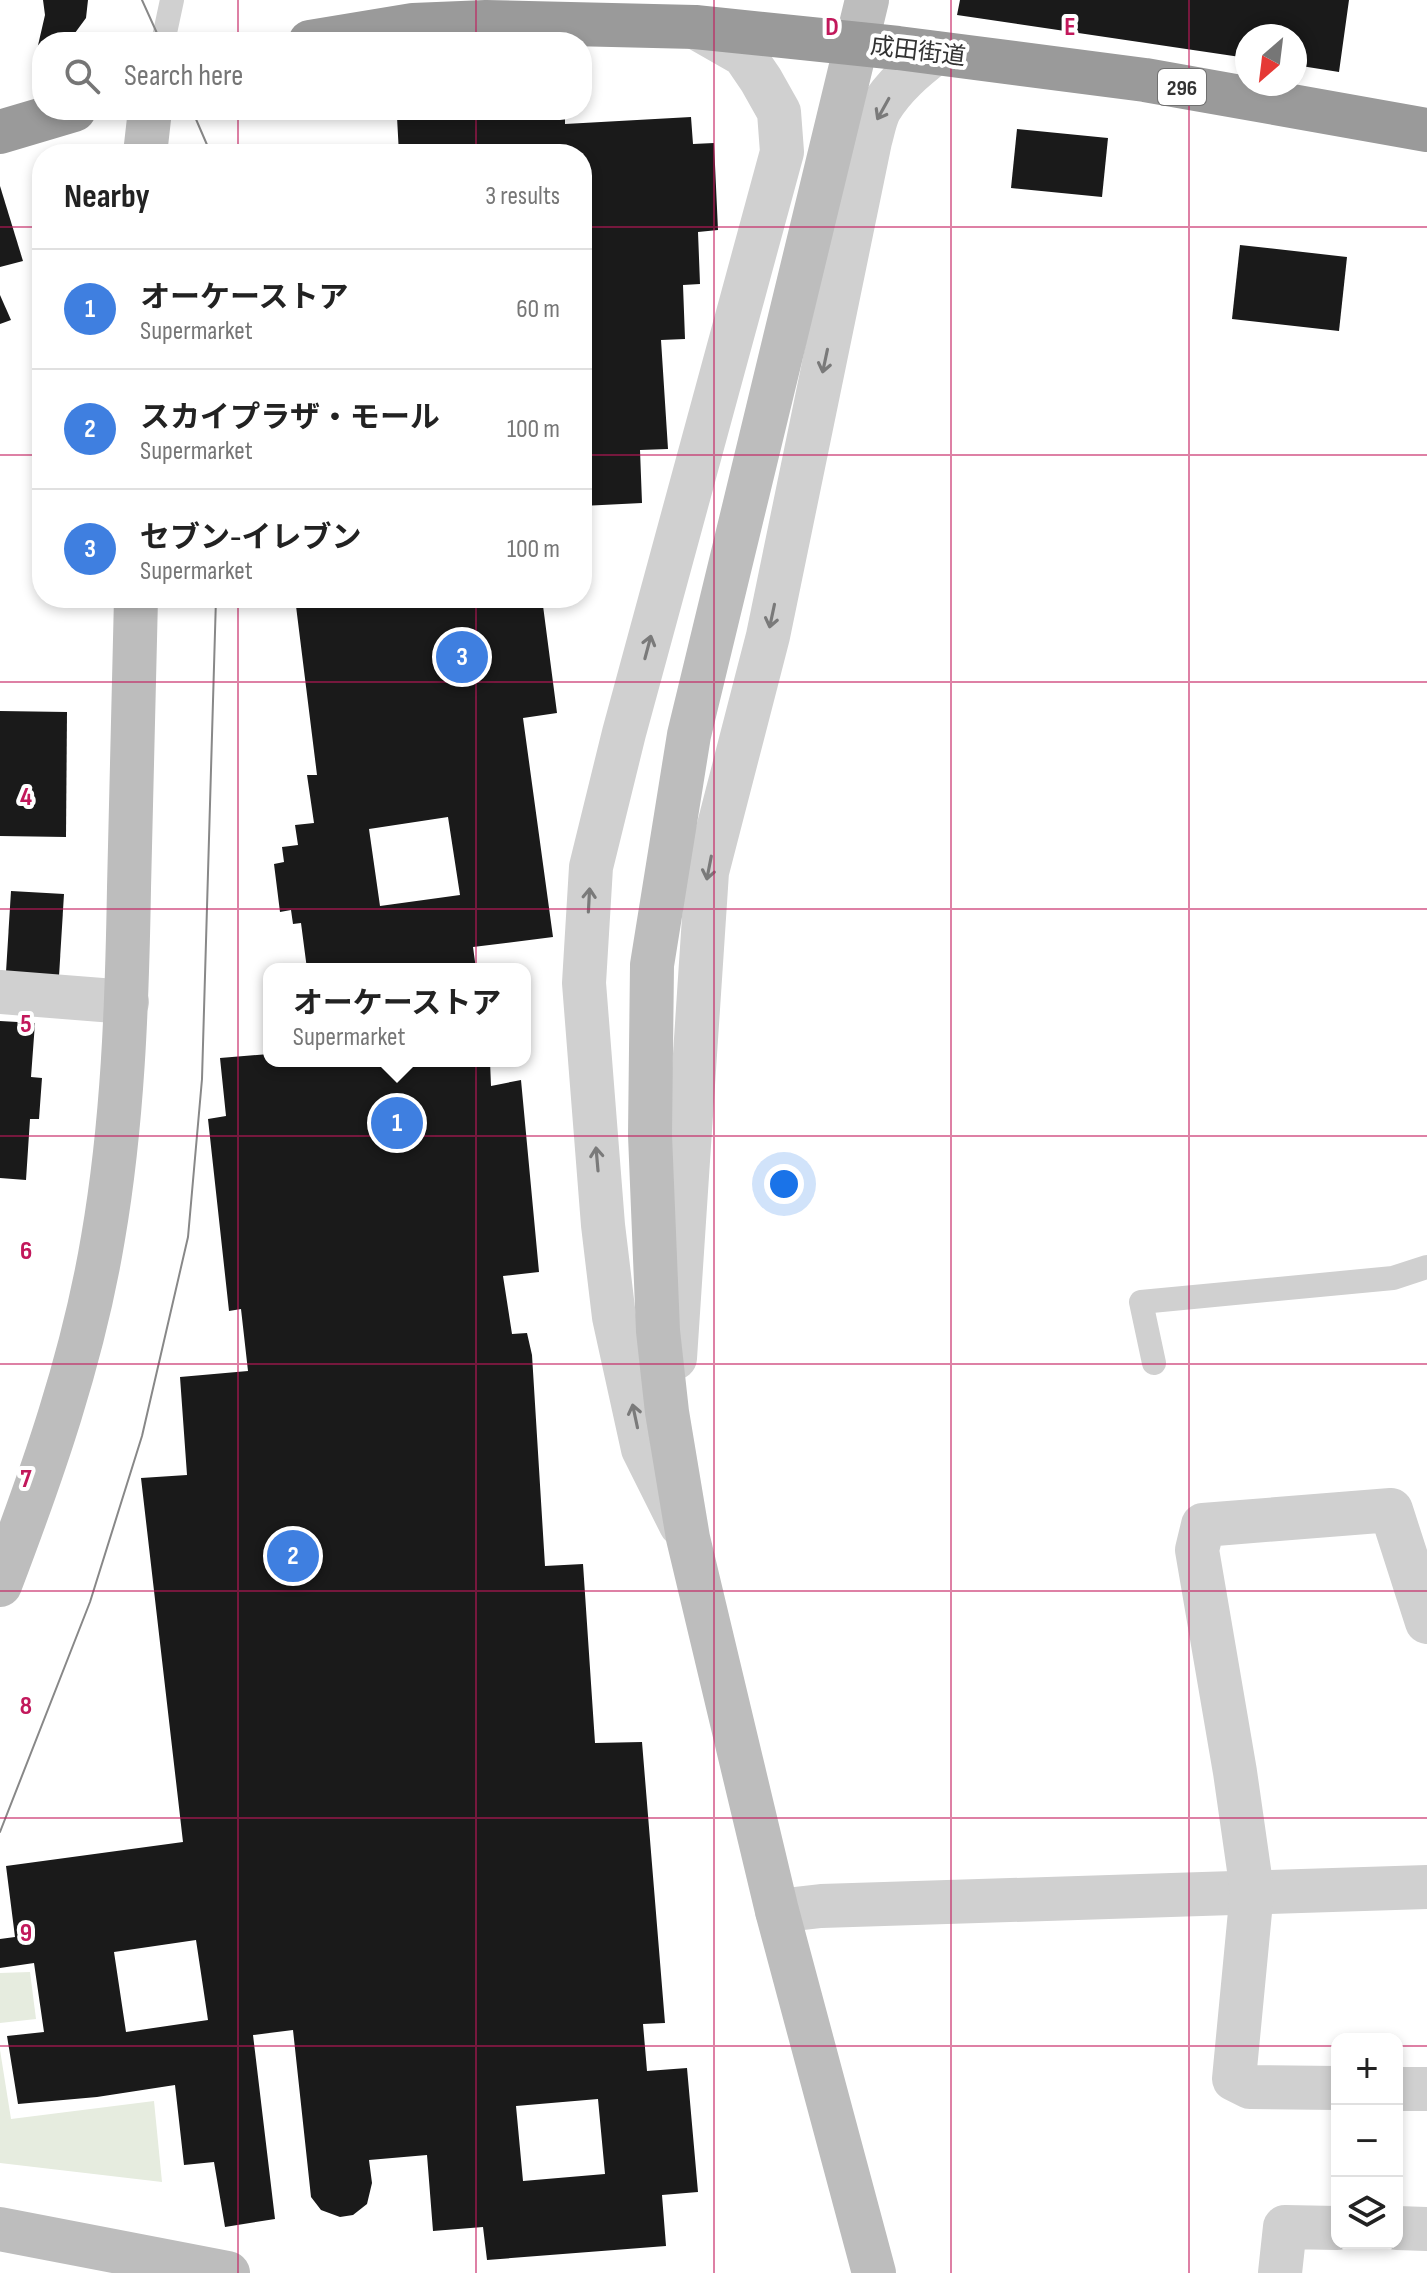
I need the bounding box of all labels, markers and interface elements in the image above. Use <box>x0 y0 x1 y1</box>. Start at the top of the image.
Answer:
text: D <box>825 12 839 43</box>
text: E <box>1064 12 1076 43</box>
north arrow <box>1235 24 1307 96</box>
street label: 成田街道 <box>869 31 967 72</box>
search box <box>32 32 592 120</box>
icon: search <box>60 54 104 98</box>
text: Search here <box>124 58 243 94</box>
road number: 296 <box>1158 69 1206 105</box>
one-way arrow <box>875 97 891 120</box>
text: Nearby <box>64 176 150 217</box>
text: 3 results <box>485 181 560 212</box>
text: オーケーストア <box>140 280 349 316</box>
text: 1 <box>85 294 95 325</box>
text: 60 m <box>516 294 560 325</box>
text: Supermarket <box>140 316 253 347</box>
one-way arrow <box>817 348 832 374</box>
text: スカイプラザ・モール <box>140 400 440 436</box>
text: 2 <box>84 414 96 445</box>
text: 100 m <box>507 414 560 445</box>
text: Supermarket <box>140 436 253 467</box>
text: セブン-イレブン <box>140 520 362 556</box>
text: 3 <box>84 534 96 565</box>
text: 100 m <box>507 534 560 565</box>
text: Supermarket <box>140 556 253 587</box>
one-way arrow <box>764 603 779 628</box>
pin: 3 <box>436 627 488 687</box>
one-way arrow <box>641 634 656 660</box>
text: 4 <box>20 782 32 813</box>
one-way arrow <box>700 855 715 880</box>
one-way arrow <box>582 887 597 914</box>
popup <box>263 963 531 1067</box>
text: オーケーストア <box>293 986 501 1022</box>
text: 5 <box>20 1009 32 1040</box>
text: Supermarket <box>293 1022 405 1053</box>
pin: 1 <box>371 1093 423 1153</box>
one-way arrow <box>589 1146 604 1173</box>
your location <box>764 1164 804 1204</box>
text: 6 <box>20 1236 32 1267</box>
one-way arrow <box>627 1403 642 1429</box>
text: 7 <box>20 1464 32 1495</box>
pin: 2 <box>267 1526 319 1586</box>
text: 8 <box>20 1691 32 1722</box>
text: 9 <box>20 1918 32 1949</box>
map controls <box>1331 2033 1403 2249</box>
button: + <box>1331 2033 1403 2105</box>
button: − <box>1331 2105 1403 2177</box>
button: layers <box>1331 2177 1403 2249</box>

